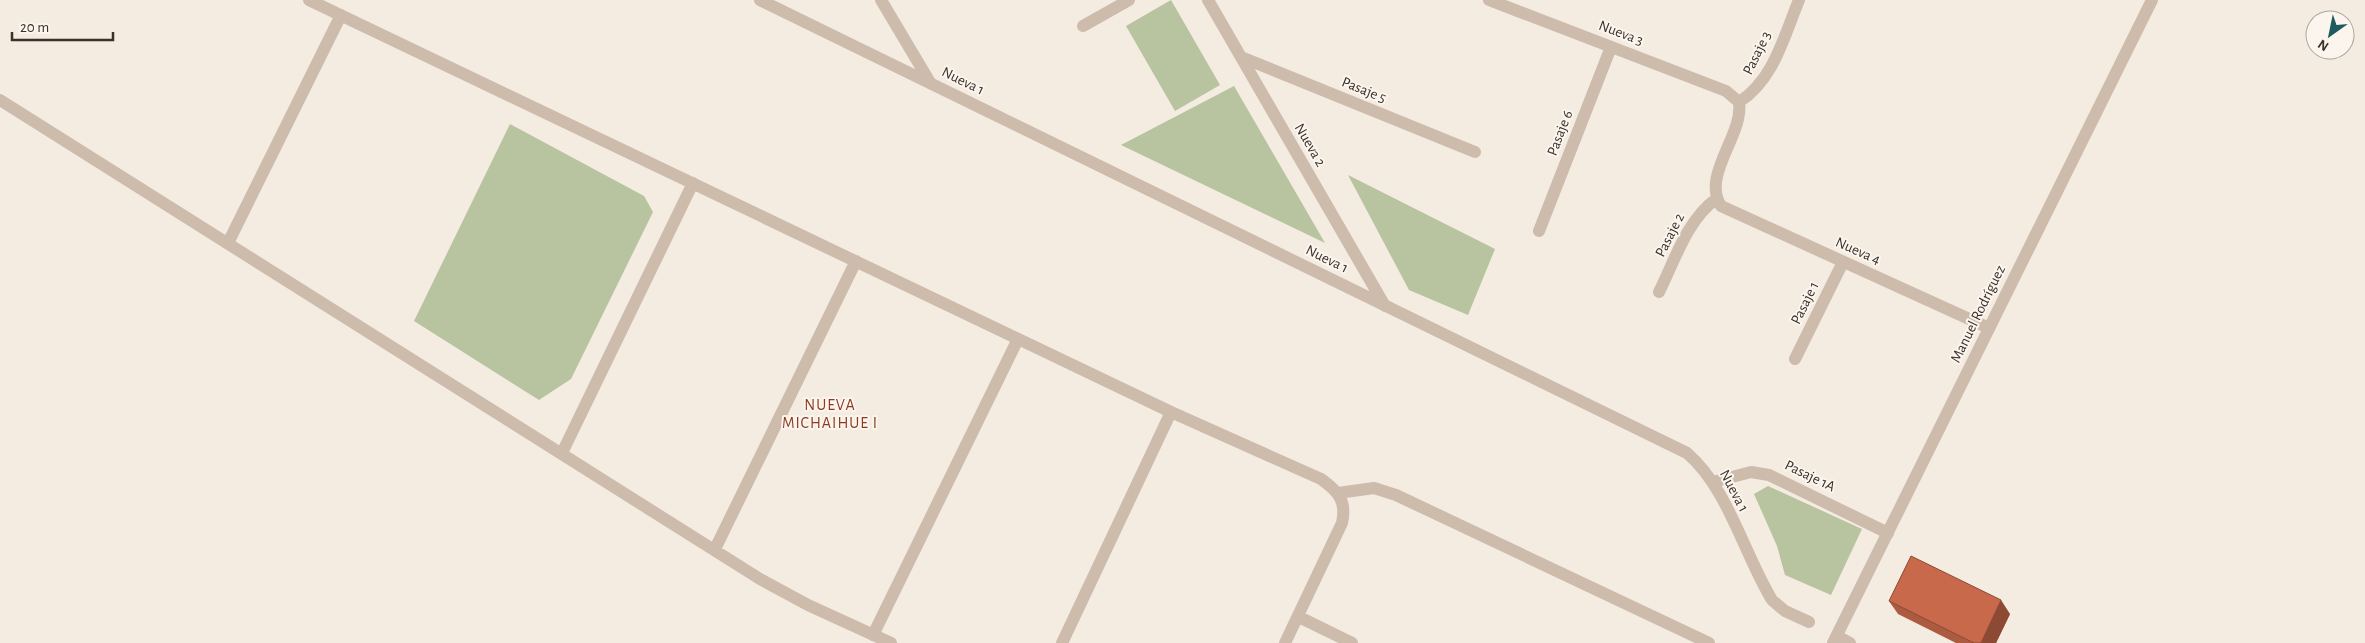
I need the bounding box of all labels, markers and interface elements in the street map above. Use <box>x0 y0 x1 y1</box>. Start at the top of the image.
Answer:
scale bar <box>12 10 114 42</box>
north arrow <box>2305 10 2355 60</box>
street label: Nueva 3 <box>1597 18 1645 48</box>
text: 20 m <box>20 20 49 35</box>
street label: Pasaje 3 <box>1740 29 1774 77</box>
text: N <box>2316 37 2331 54</box>
street label: Nueva 1 <box>939 64 987 98</box>
street label: Pasaje 5 <box>1340 74 1388 106</box>
street label: Pasaje 6 <box>1545 108 1575 158</box>
street label: Nueva 2 <box>1292 121 1328 169</box>
street label: Pasaje 2 <box>1653 210 1687 259</box>
street label: Nueva 4 <box>1833 235 1883 267</box>
street label: Nueva 1 <box>1303 242 1351 276</box>
street label: Manuel Rodríguez <box>1948 263 2008 365</box>
street label: Pasaje 1 <box>1788 279 1822 327</box>
district label: NUEVA MICHAIHUE I <box>782 397 878 431</box>
street label: Pasaje 1A <box>1782 457 1838 495</box>
street label: Nueva 1 <box>1717 467 1751 515</box>

